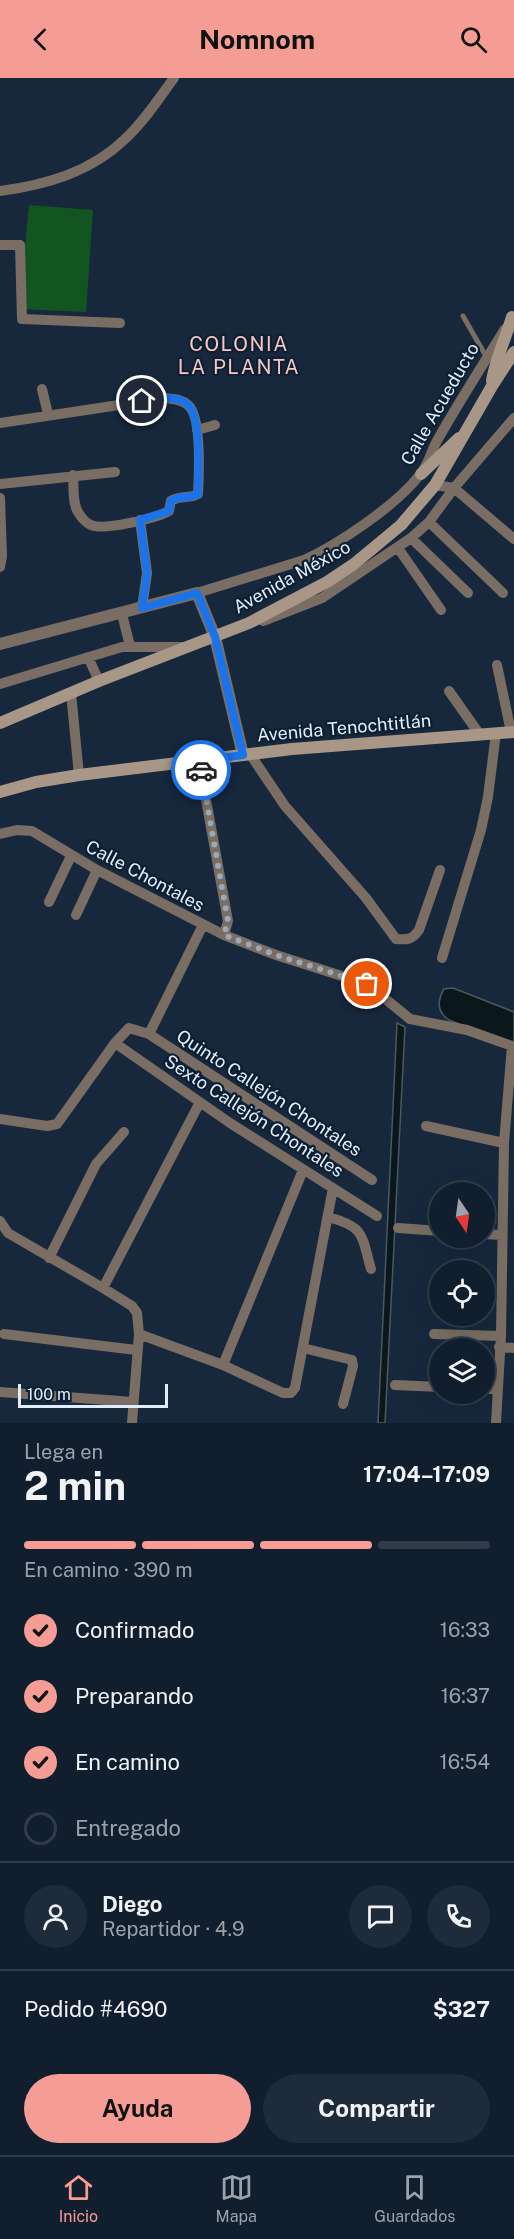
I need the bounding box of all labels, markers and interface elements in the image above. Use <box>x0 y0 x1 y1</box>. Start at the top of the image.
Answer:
icon: back <box>24 23 57 56</box>
text: Nomnom <box>199 23 315 55</box>
icon: search <box>457 23 490 56</box>
district label: COLONIA LA PLANTA <box>178 332 300 379</box>
street label: Calle Acueducto <box>396 339 483 468</box>
pin <box>116 375 167 426</box>
icon: home <box>125 384 158 417</box>
street label: Avenida México <box>230 536 354 617</box>
street label: Avenida Tenochtitlán <box>256 709 432 746</box>
courier <box>171 740 231 800</box>
icon: car <box>185 754 218 787</box>
street label: Calle Chontales <box>82 836 208 916</box>
pin <box>341 958 392 1009</box>
icon: bag <box>350 967 383 1000</box>
street label: Quinto Callejón Chontales <box>173 1025 366 1160</box>
street label: Sexto Callejón Chontales <box>161 1050 348 1181</box>
north arrow <box>429 1182 495 1248</box>
map controls <box>429 1182 495 1404</box>
button: locate <box>429 1260 495 1326</box>
button: layers <box>429 1338 495 1404</box>
scale bar <box>18 1381 168 1408</box>
text: 100 m <box>27 1385 71 1404</box>
text: Llega en <box>24 1440 103 1464</box>
text: 17:04–17:09 <box>363 1461 490 1487</box>
text: 2 min <box>24 1463 126 1509</box>
text: En camino · 390 m <box>24 1558 193 1582</box>
icon: check <box>24 1614 57 1647</box>
text: Confirmado <box>75 1617 194 1643</box>
text: 16:33 <box>440 1618 490 1642</box>
icon: check <box>24 1680 57 1713</box>
text: Preparando <box>75 1683 194 1709</box>
text: 16:37 <box>441 1684 490 1708</box>
icon: check <box>24 1746 57 1779</box>
text: En camino <box>75 1749 180 1775</box>
text: 16:54 <box>440 1750 490 1774</box>
text: Entregado <box>75 1815 181 1841</box>
button: person <box>24 1885 87 1948</box>
button: chat <box>349 1885 412 1948</box>
button: phone <box>427 1885 490 1948</box>
text: Diego <box>102 1891 162 1917</box>
text: Repartidor · 4.9 <box>102 1917 244 1941</box>
text: Pedido #4690 <box>24 1996 167 2022</box>
text: $327 <box>433 1996 490 2022</box>
button: Ayuda <box>24 2074 251 2143</box>
button: Compartir <box>263 2074 490 2143</box>
tab: Inicio <box>59 2171 98 2226</box>
tab: Mapa <box>216 2171 257 2226</box>
tab: Guardados <box>374 2171 455 2226</box>

